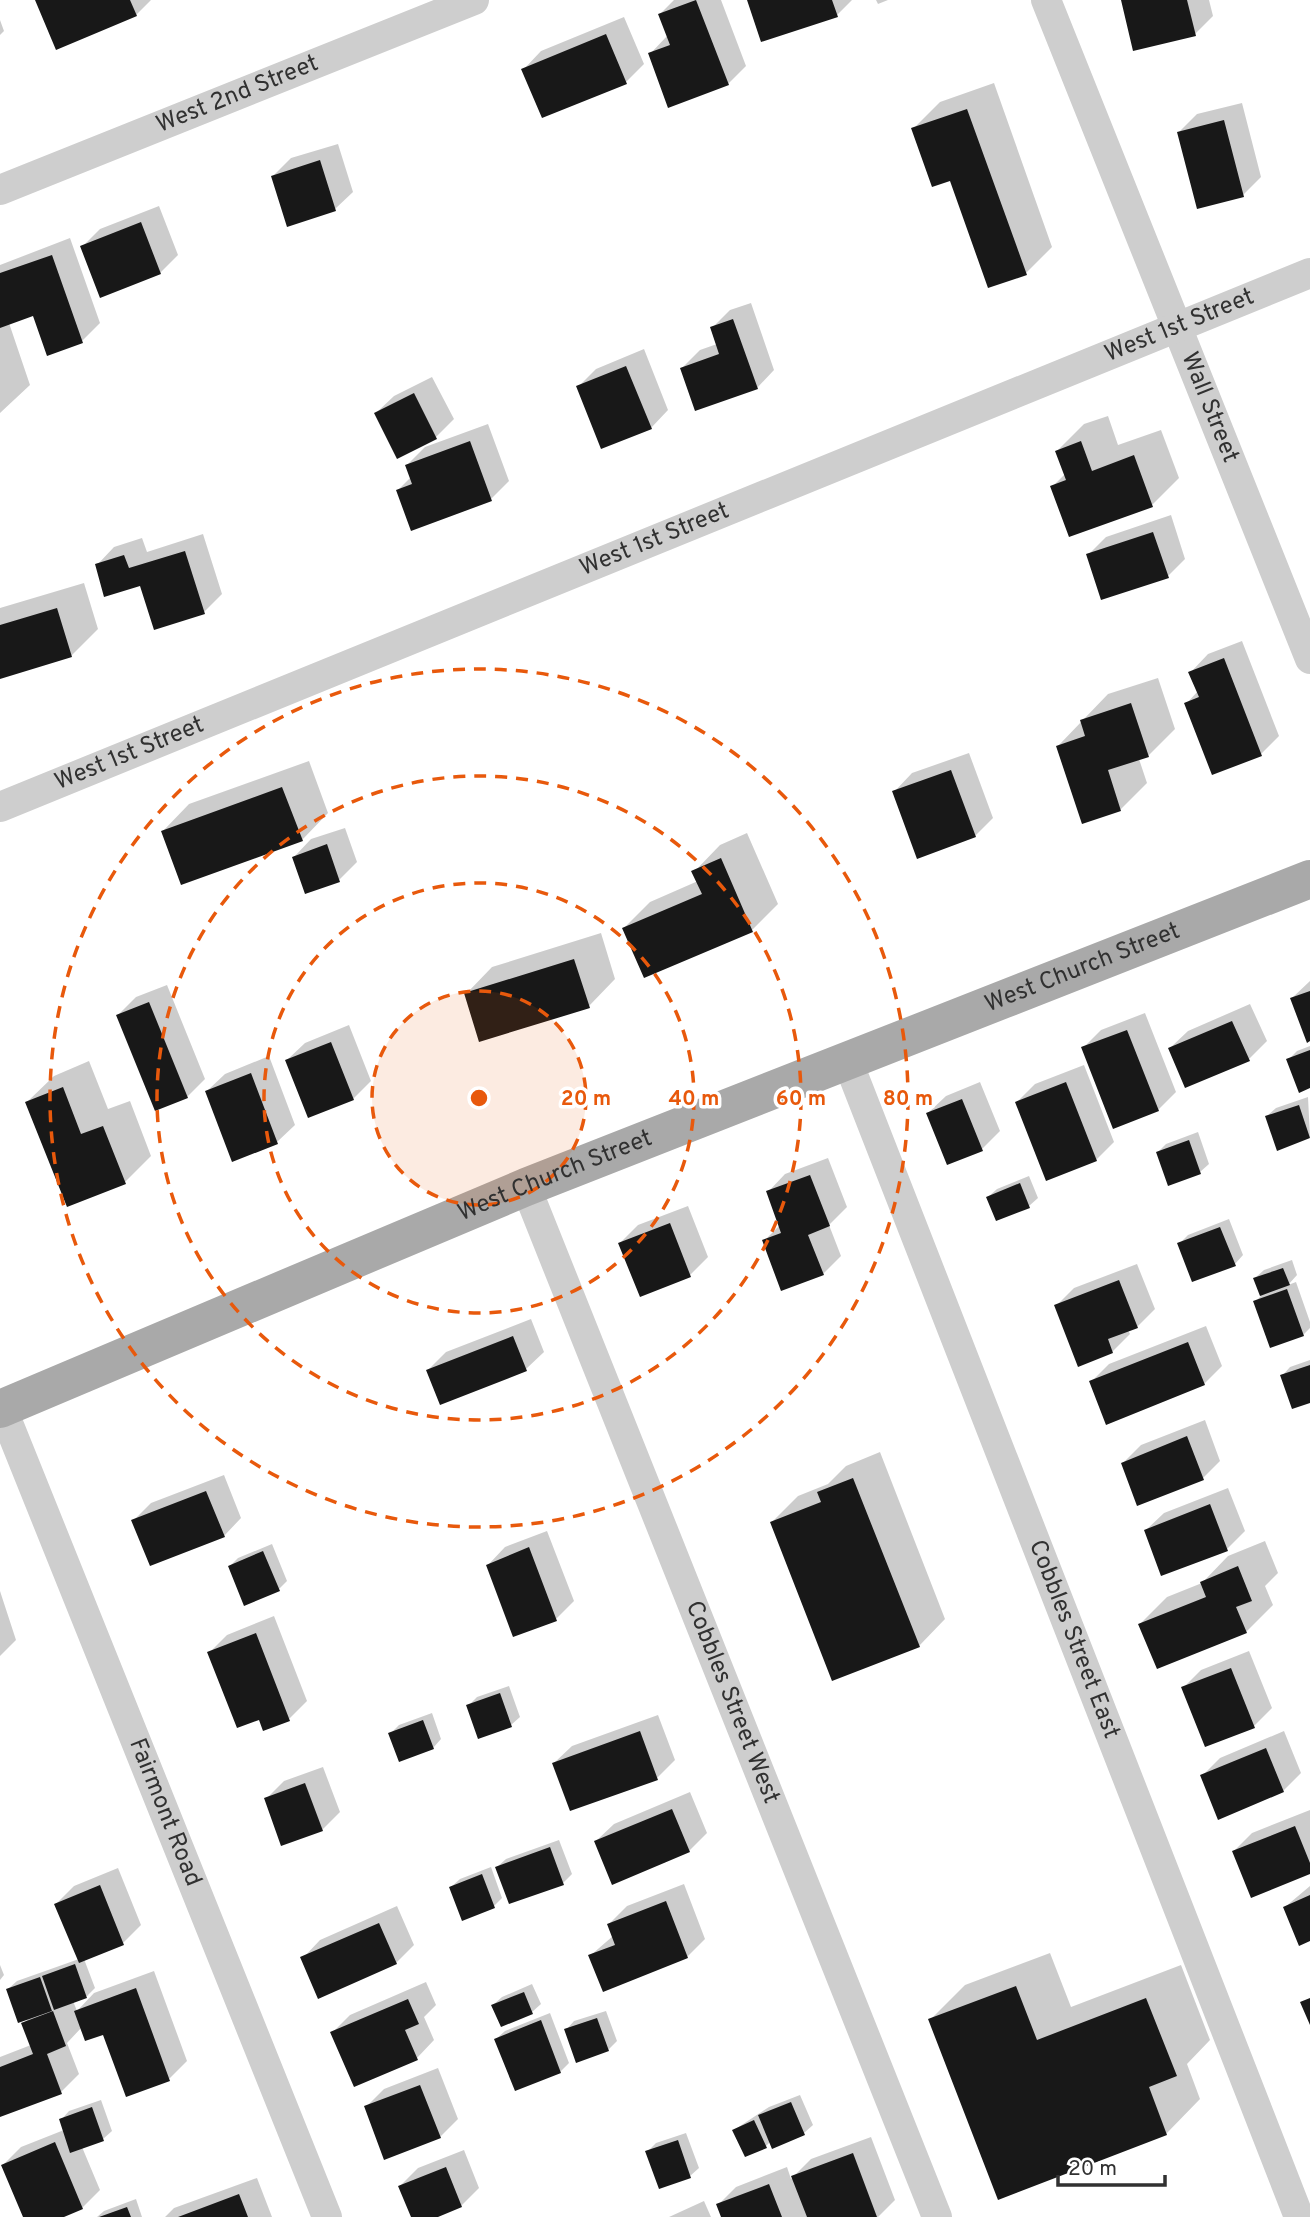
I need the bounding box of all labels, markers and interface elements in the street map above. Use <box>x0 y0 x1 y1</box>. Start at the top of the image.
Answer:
street label: West 2nd Street <box>152 49 323 141</box>
street label: West 1st Street <box>1101 282 1259 370</box>
street label: Wall Street <box>1174 348 1245 467</box>
street label: West 1st Street <box>576 496 734 584</box>
street label: West 1st Street <box>51 710 209 798</box>
street label: West Church Street <box>981 917 1184 1020</box>
centre of rings <box>467 1086 491 1110</box>
text: 20 m <box>561 1086 611 1113</box>
text: 40 m <box>669 1086 719 1113</box>
text: 60 m <box>776 1086 826 1113</box>
text: 80 m <box>883 1086 933 1113</box>
street label: West Church Street <box>453 1124 657 1229</box>
street label: Cobbles Street East <box>1021 1536 1126 1743</box>
street label: Cobbles Street West <box>678 1597 786 1808</box>
street label: Fairmont Road <box>121 1734 208 1891</box>
scale bar <box>1058 2144 1165 2188</box>
text: 20 m <box>1068 2156 1117 2183</box>

